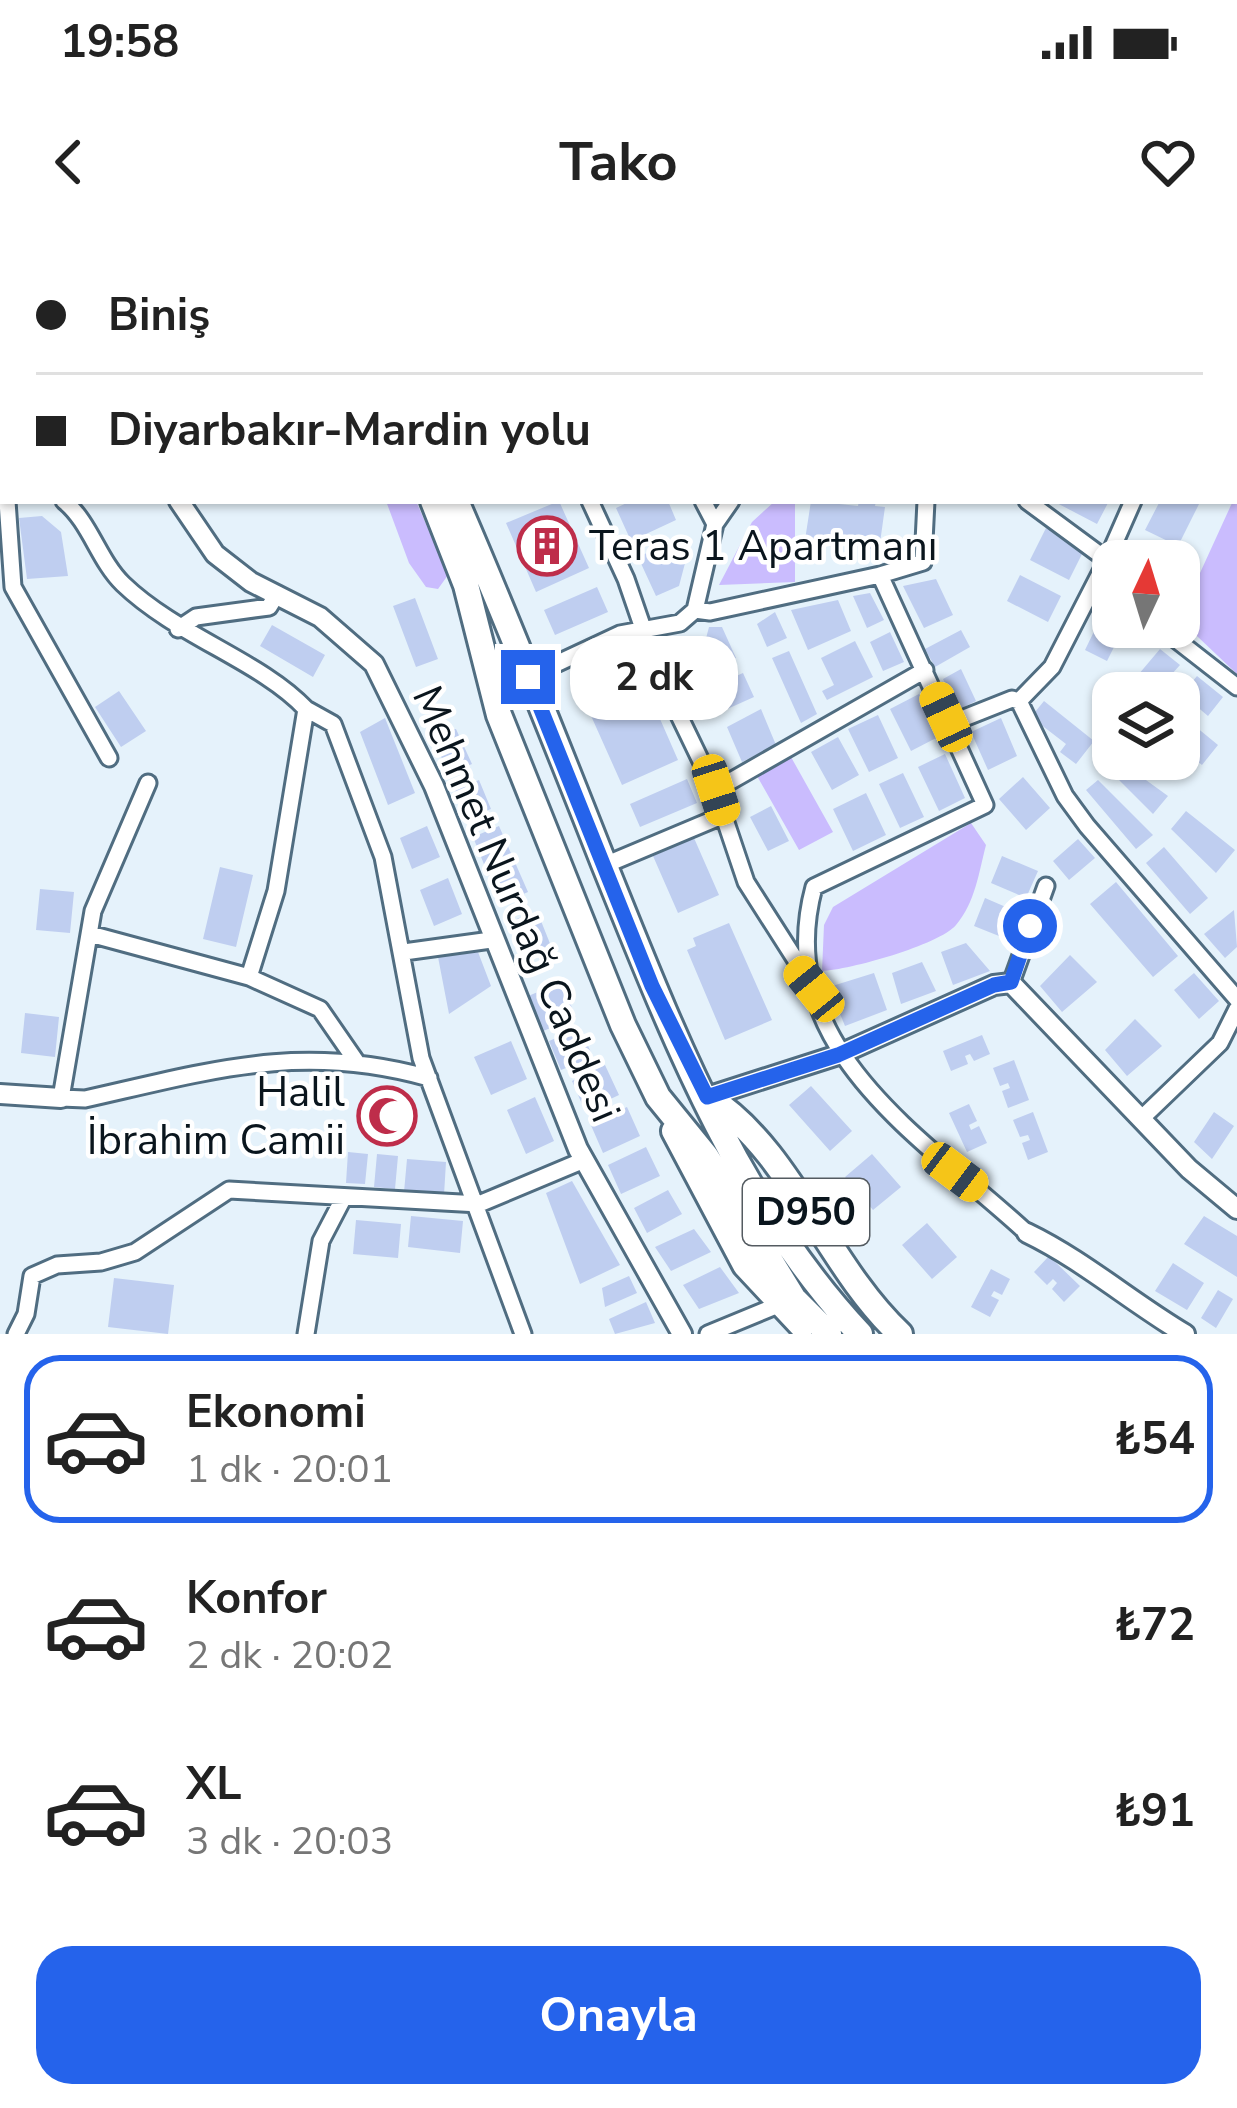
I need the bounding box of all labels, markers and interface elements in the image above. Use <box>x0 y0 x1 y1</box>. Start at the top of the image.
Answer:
text: 19:58 <box>60 12 179 73</box>
text: Tako <box>559 125 678 199</box>
icon: back <box>36 129 102 195</box>
icon: heart <box>1135 129 1201 195</box>
text: Biniş <box>108 285 210 346</box>
text: Diyarbakır-Mardin yolu <box>108 400 591 461</box>
building icon: Teras 1 Apartmanı <box>516 515 578 577</box>
place label: Teras 1 Apartmanı <box>589 518 938 575</box>
north arrow <box>1092 540 1200 648</box>
map controls <box>1092 540 1200 780</box>
callout: 2 dk <box>570 635 738 719</box>
route end <box>501 650 555 704</box>
text: 2 dk <box>615 651 693 704</box>
button: layers <box>1092 672 1200 780</box>
street label: Mehmet Nurdağ Caddesi <box>398 677 634 1131</box>
car <box>914 677 978 757</box>
car <box>688 750 744 830</box>
route start <box>1003 899 1057 953</box>
car <box>777 950 851 1028</box>
place label: Halil İbrahim Camii <box>87 1064 346 1169</box>
mosque icon: Halil İbrahim Camii <box>356 1085 418 1147</box>
car <box>915 1136 995 1208</box>
road number: D950 <box>743 1179 869 1245</box>
text: Ekonomi <box>186 1382 366 1443</box>
icon: car <box>42 1385 150 1493</box>
text: ₺54 <box>1114 1409 1195 1470</box>
text: 1 dk · 20:01 <box>186 1443 393 1496</box>
text: Konfor <box>186 1568 327 1629</box>
icon: car <box>42 1571 150 1679</box>
text: ₺72 <box>1114 1595 1195 1656</box>
text: 2 dk · 20:02 <box>186 1629 393 1682</box>
text: XL <box>186 1754 242 1815</box>
icon: car <box>42 1757 150 1865</box>
text: ₺91 <box>1114 1781 1195 1842</box>
text: 3 dk · 20:03 <box>186 1815 393 1868</box>
button: Onayla <box>36 1946 1201 2084</box>

